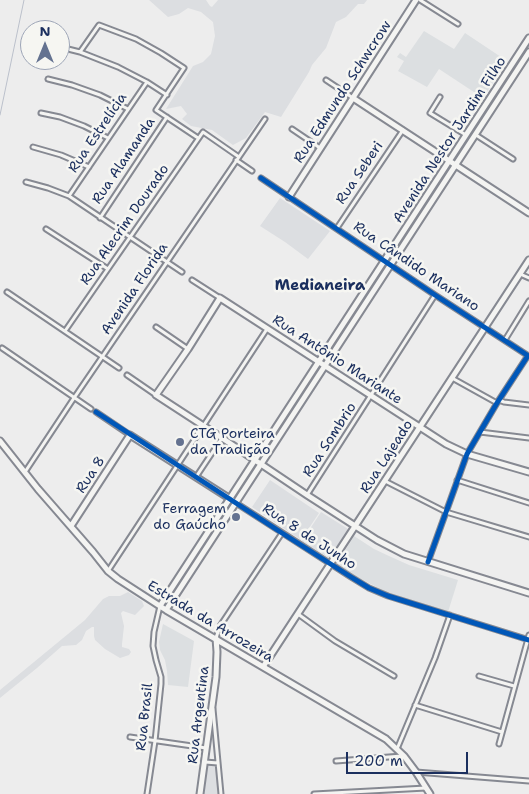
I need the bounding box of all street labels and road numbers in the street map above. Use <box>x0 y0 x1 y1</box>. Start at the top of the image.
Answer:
street label: Rua Edmundo Schwcrow <box>291 18 395 166</box>
street label: Avenida Nestor Jardim Filho <box>390 54 510 226</box>
street label: Rua Estrelícia <box>65 90 131 176</box>
street label: Rua Alamanda <box>89 115 159 207</box>
street label: Rua Seberi <box>333 138 387 208</box>
street label: Rua Alecrim Dourado <box>77 161 173 289</box>
street label: Rua Cândido Mariano <box>350 219 482 315</box>
street label: Avenida Florida <box>98 240 172 338</box>
street label: Rua Antônio Mariante <box>269 312 405 408</box>
street label: Rua Sombrio <box>300 400 360 480</box>
street label: Rua Lajeado <box>357 417 417 497</box>
street label: Rua 8 <box>73 453 109 497</box>
street label: Rua 8 de Junho <box>259 500 359 574</box>
street label: Estrada da Arrozeira <box>144 578 276 666</box>
street label: Rua Argentina <box>185 665 213 765</box>
street label: Rua Brasil <box>133 682 157 752</box>

